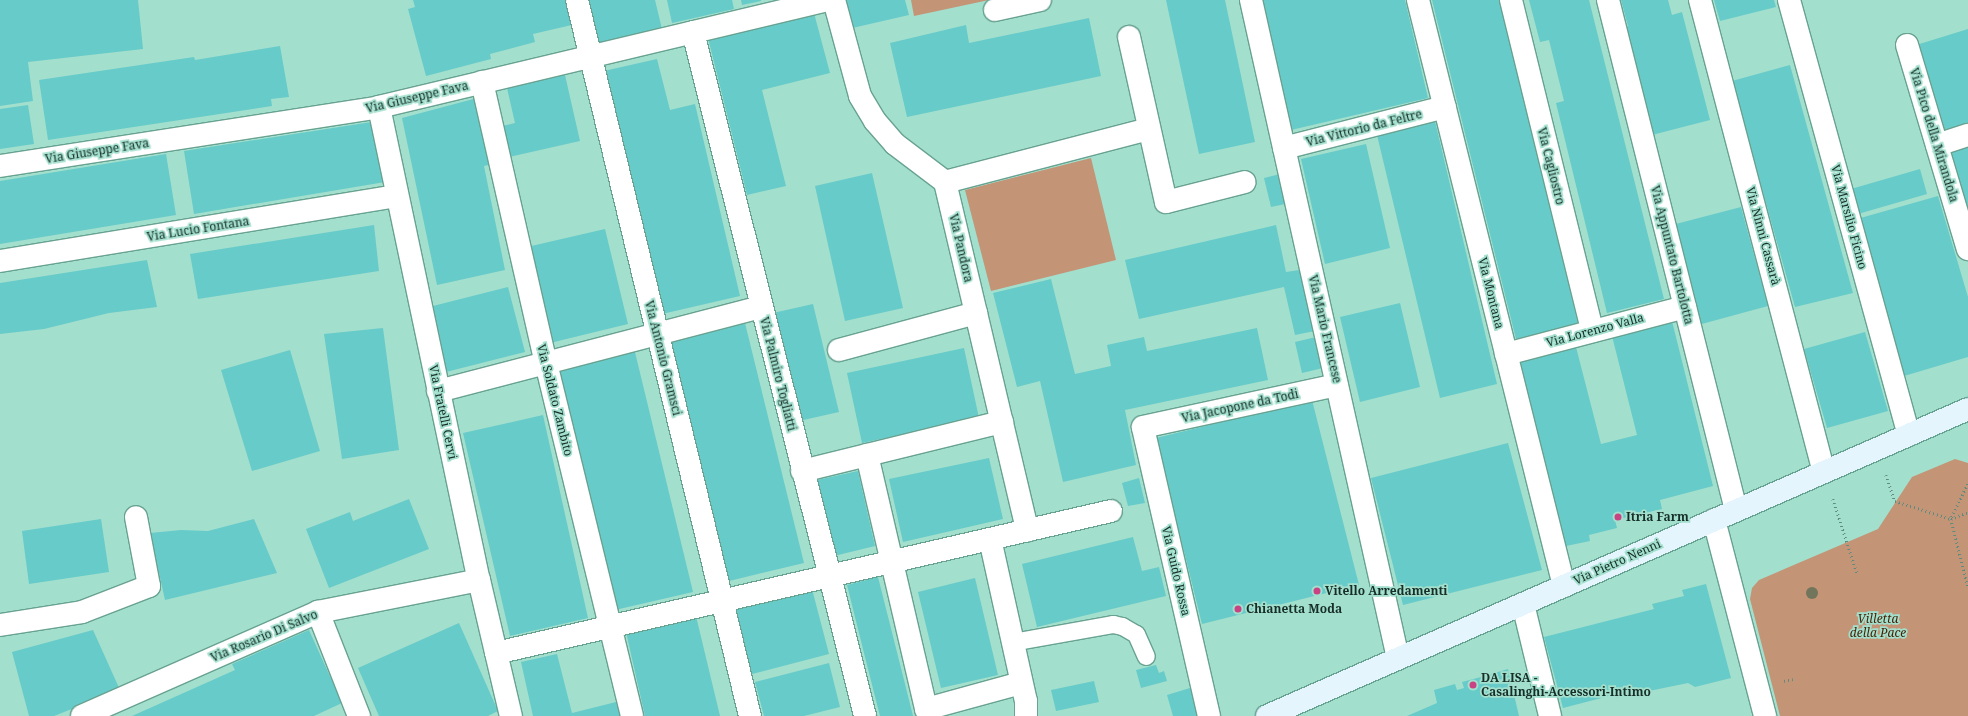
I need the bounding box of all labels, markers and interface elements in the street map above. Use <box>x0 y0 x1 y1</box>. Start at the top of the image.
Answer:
street label: Via Pico della Mirandola <box>1907 66 1961 204</box>
street label: Via Giuseppe Fava <box>364 78 470 116</box>
street label: Via Vittorio da Feltre <box>1305 107 1423 149</box>
street label: Via Cagliostro <box>1534 126 1568 206</box>
street label: Via Giuseppe Fava <box>44 136 150 166</box>
street label: Via Marsilio Ficino <box>1828 163 1870 271</box>
street label: Via Appuntato Bartolotta <box>1648 184 1696 326</box>
street label: Via Ninni Cassarà <box>1743 185 1783 287</box>
street label: Via Pandora <box>946 212 976 284</box>
street label: Via Lucio Fontana <box>146 214 250 244</box>
street label: Via Montana <box>1475 256 1507 330</box>
street label: Via Mario Francese <box>1306 274 1344 384</box>
street label: Via Antonio Gramsci <box>642 299 684 417</box>
street label: Via Lorenzo Valla <box>1545 310 1645 350</box>
street label: Via Palmiro Togliatti <box>757 315 799 433</box>
street label: Via Soldato Zambito <box>534 342 576 458</box>
street label: Via Fratelli Cervi <box>426 363 460 461</box>
street label: Via Jacopone da Todi <box>1180 387 1300 425</box>
place label: Itria Farm <box>1626 510 1689 524</box>
marker: Itria Farm <box>1613 512 1623 522</box>
street label: Via Guido Rossa <box>1159 525 1193 617</box>
street label: Via Pietro Nenni <box>1571 536 1663 588</box>
place label: Vitello Arredamenti <box>1325 584 1447 598</box>
marker: Vitello Arredamenti <box>1312 586 1322 596</box>
place label: Chianetta Moda <box>1246 602 1342 616</box>
marker: Chianetta Moda <box>1233 604 1243 614</box>
street label: Via Rosario Di Salvo <box>208 607 320 665</box>
park label: Villetta della Pace <box>1850 612 1906 640</box>
place label: DA LISA - Casalinghi-Accessori-Intimo <box>1481 671 1651 699</box>
marker: DA LISA - Casalinghi-Accessori-Intimo <box>1468 680 1478 690</box>

